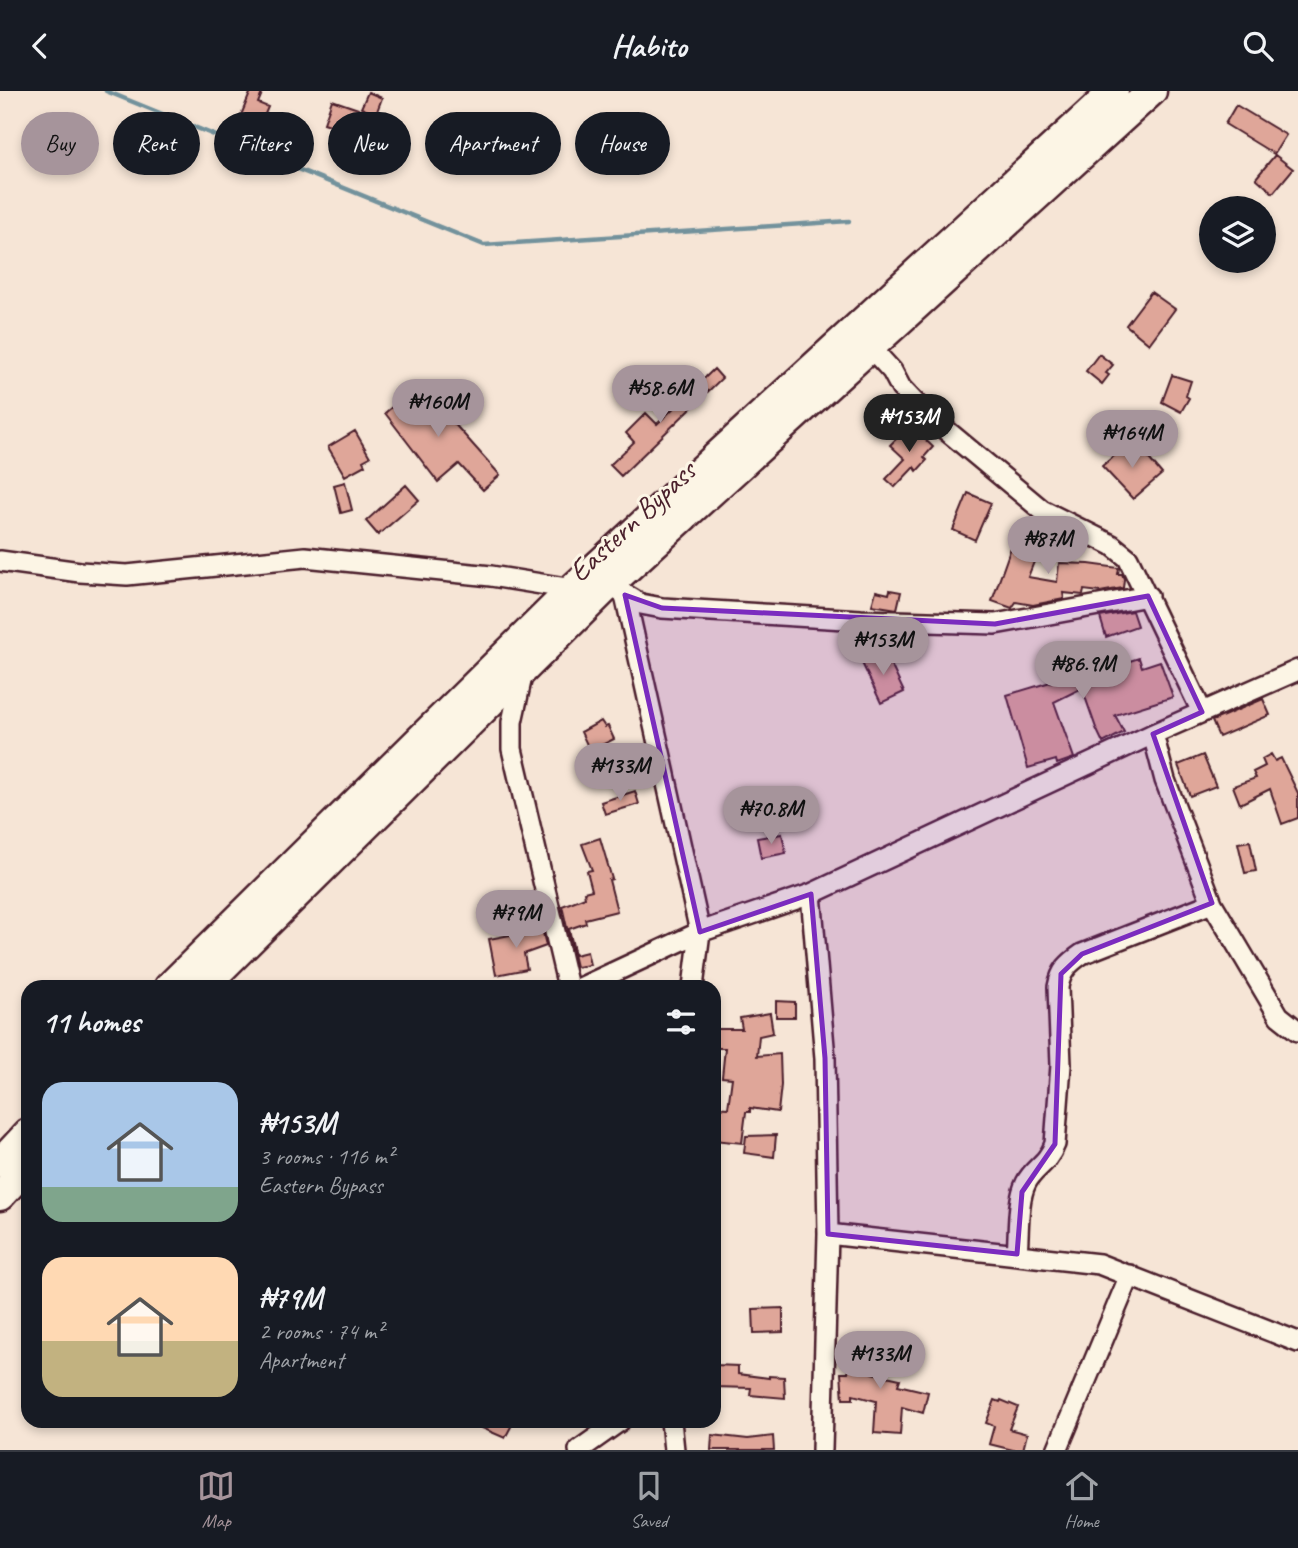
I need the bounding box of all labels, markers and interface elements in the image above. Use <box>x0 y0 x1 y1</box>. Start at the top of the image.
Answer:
text: Habito <box>611 25 687 66</box>
icon: back <box>21 27 59 65</box>
icon: search <box>1239 27 1277 65</box>
chip: Buy <box>21 112 99 175</box>
chip: Rent <box>113 112 200 175</box>
chip: Filters <box>214 112 314 175</box>
chip: New <box>328 112 411 175</box>
chip: Apartment <box>425 112 561 175</box>
chip: House <box>575 112 670 175</box>
map controls <box>1199 196 1276 273</box>
button: layers <box>1199 196 1276 273</box>
pin: ₦58.6M <box>603 365 717 425</box>
text: ₦58.6M <box>628 373 692 402</box>
pin: ₦160M <box>389 379 487 439</box>
text: ₦160M <box>408 387 468 416</box>
pin: ₦153M <box>860 395 958 454</box>
text: ₦153M <box>880 402 938 431</box>
pin: ₦164M <box>1083 411 1181 470</box>
text: ₦164M <box>1102 418 1162 447</box>
street label: Eastern Bypass <box>560 450 706 590</box>
pin: ₦87M <box>1007 517 1089 576</box>
text: ₦87M <box>1024 524 1072 553</box>
pin: ₦153M <box>834 617 932 677</box>
text: ₦153M <box>854 625 912 654</box>
pin: ₦86.9M <box>1026 641 1140 701</box>
text: ₦86.9M <box>1051 649 1115 678</box>
pin: ₦133M <box>571 743 669 803</box>
text: ₦133M <box>590 751 650 780</box>
pin: ₦70.8M <box>714 787 828 846</box>
text: ₦70.8M <box>739 794 803 823</box>
pin: ₦79M <box>475 891 557 950</box>
text: ₦79M <box>492 898 540 927</box>
text: 11 homes <box>42 1003 140 1041</box>
icon: filters <box>662 1003 700 1041</box>
text: ₦153M <box>259 1104 336 1142</box>
icon: home <box>98 1110 182 1194</box>
text: 3 rooms · 116 m² <box>259 1142 394 1171</box>
text: Eastern Bypass <box>259 1171 383 1200</box>
text: ₦79M <box>259 1279 322 1317</box>
icon: home <box>98 1285 182 1369</box>
text: 2 rooms · 74 m² <box>259 1317 383 1346</box>
pin: ₦133M <box>831 1331 929 1391</box>
text: ₦133M <box>850 1339 910 1368</box>
text: Apartment <box>259 1346 344 1375</box>
tab: Map <box>197 1467 235 1533</box>
tab: Saved <box>630 1467 668 1533</box>
tab: Home <box>1063 1467 1101 1533</box>

